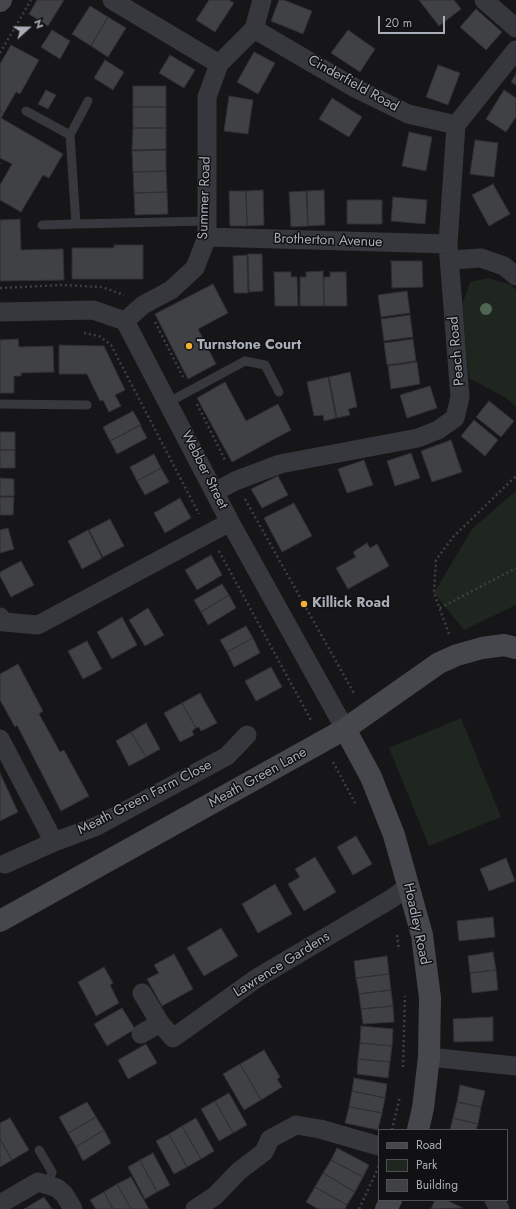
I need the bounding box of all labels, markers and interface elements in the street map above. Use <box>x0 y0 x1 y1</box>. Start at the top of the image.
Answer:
north arrow <box>8 8 48 48</box>
scale bar <box>380 8 447 34</box>
text: 20 m <box>385 14 412 32</box>
text: N <box>30 17 48 31</box>
street label: Cinderfield Road <box>305 52 401 116</box>
street label: Summer Road <box>195 156 215 240</box>
street label: Brotherton Avenue <box>273 231 383 251</box>
street label: Peach Road <box>446 316 468 386</box>
place label: Turnstone Court <box>197 338 301 354</box>
marker: Turnstone Court <box>184 341 194 351</box>
street label: Webber Street <box>177 428 231 512</box>
place label: Killick Road <box>312 596 390 612</box>
marker: Killick Road <box>299 599 309 609</box>
street label: Meath Green Lane <box>206 744 310 812</box>
street label: Meath Green Farm Close <box>75 757 215 839</box>
street label: Hoadley Road <box>399 882 433 966</box>
street label: Lawrence Gardens <box>231 929 333 1001</box>
legend <box>378 1129 508 1201</box>
text: Road <box>416 1136 442 1154</box>
text: Park <box>416 1156 437 1174</box>
text: Building <box>416 1176 458 1194</box>

